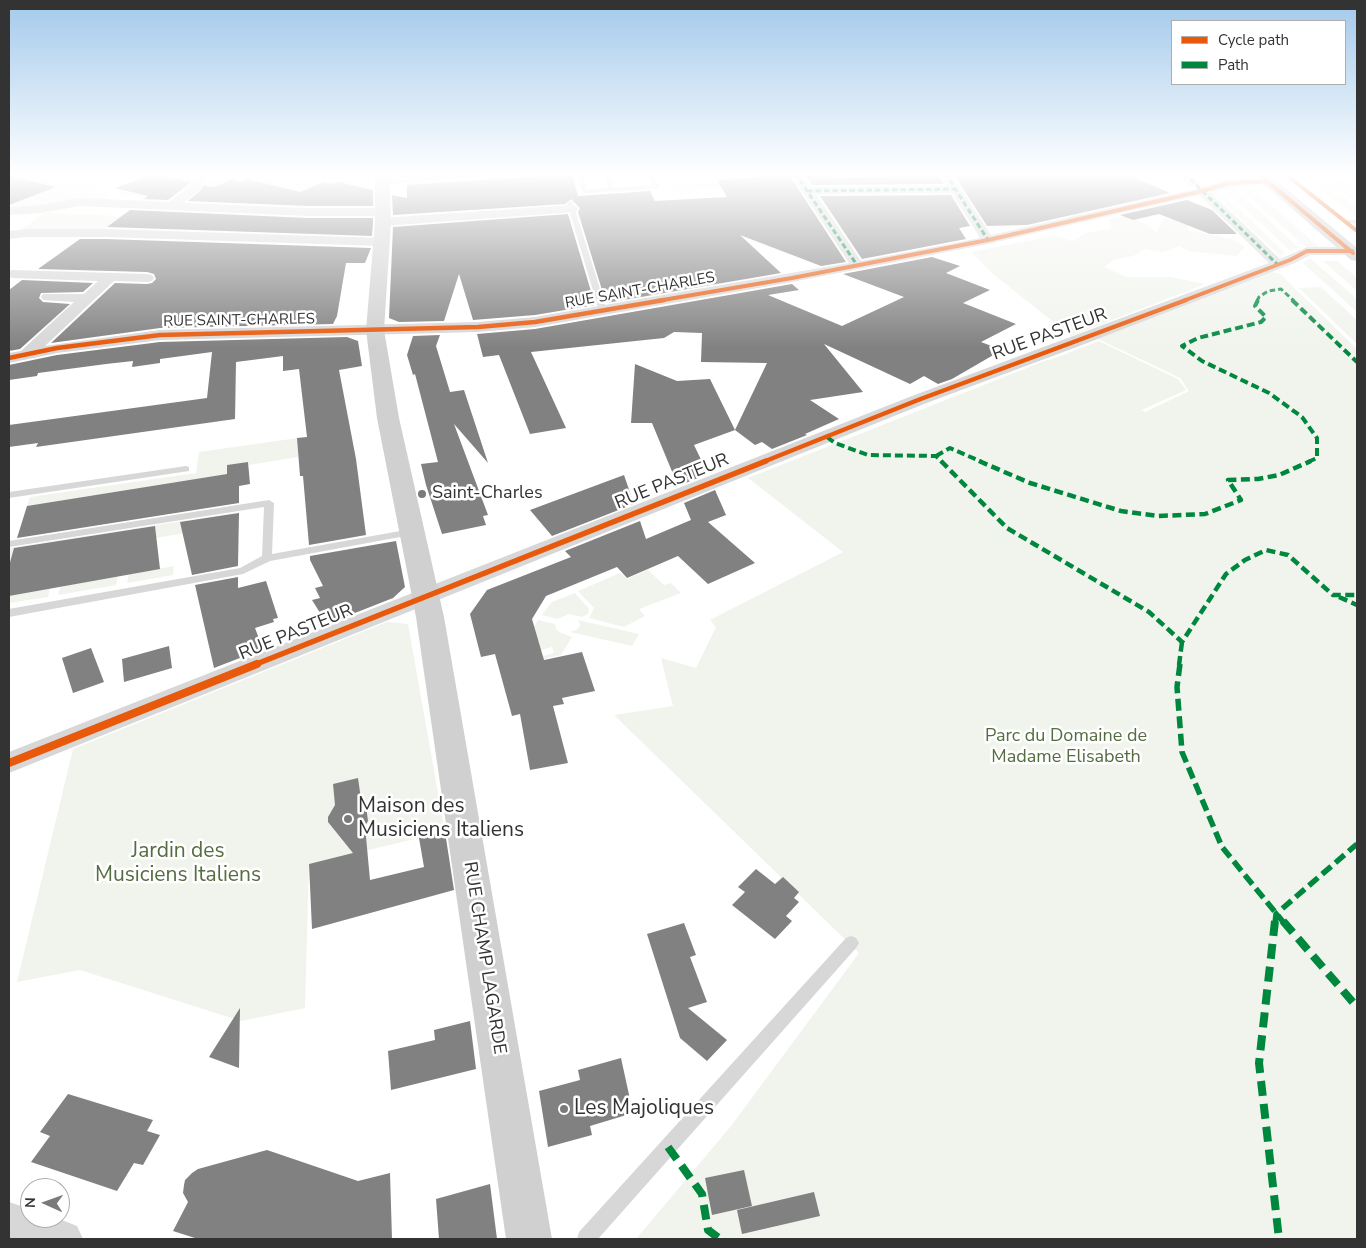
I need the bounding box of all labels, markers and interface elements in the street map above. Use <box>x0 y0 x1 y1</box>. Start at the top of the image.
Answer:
legend <box>1171 20 1346 85</box>
text: Cycle path <box>1218 30 1289 50</box>
text: Path <box>1218 55 1249 75</box>
street label: RUE SAINT-CHARLES <box>564 269 716 313</box>
street label: RUE PASTEUR <box>990 304 1110 366</box>
street label: RUE SAINT-CHARLES <box>163 311 315 331</box>
street label: RUE PASTEUR <box>612 449 732 515</box>
place label: Saint-Charles <box>432 483 543 505</box>
marker: Saint-Charles <box>416 488 428 500</box>
street label: RUE PASTEUR <box>236 600 356 666</box>
park label: Parc du Domaine de Madame Elisabeth <box>985 726 1147 769</box>
place label: Maison des Musiciens Italiens <box>358 794 524 844</box>
marker: Maison des Musiciens Italiens <box>342 813 354 825</box>
park label: Jardin des Musiciens Italiens <box>95 839 261 889</box>
street label: RUE CHAMP LAGARDE <box>458 860 510 1056</box>
place label: Les Majoliques <box>574 1096 714 1122</box>
marker: Les Majoliques <box>558 1103 570 1115</box>
north arrow <box>20 1178 70 1228</box>
text: N <box>21 1197 40 1208</box>

